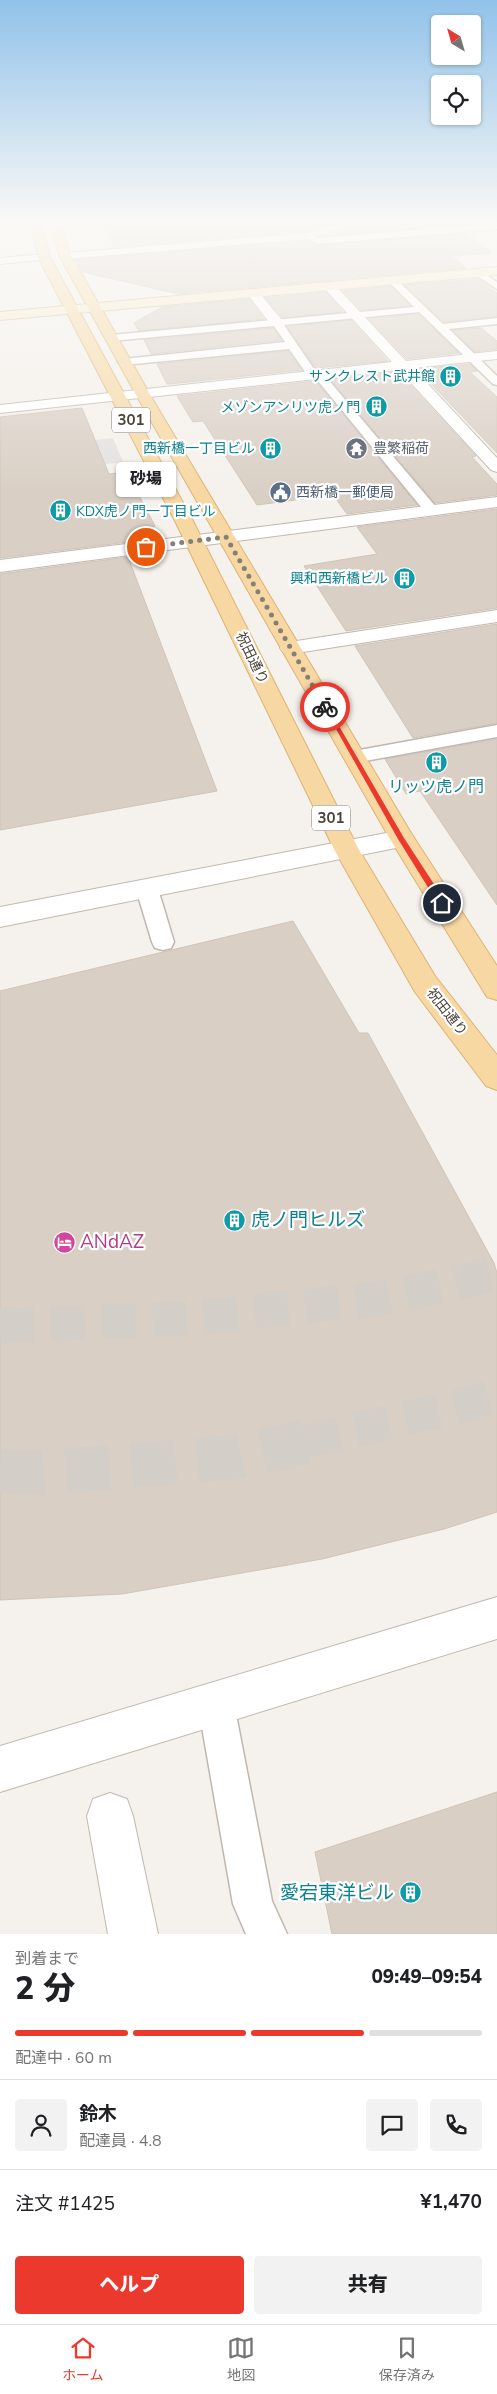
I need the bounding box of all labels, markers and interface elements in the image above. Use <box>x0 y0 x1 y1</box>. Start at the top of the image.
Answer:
north arrow <box>431 15 481 65</box>
map controls <box>431 15 481 125</box>
button: locate <box>431 75 481 125</box>
building icon: サンクレスト武井館 <box>439 364 463 388</box>
place label: サンクレスト武井館 <box>309 367 435 386</box>
building icon: メゾンアンリツ虎ノ門 <box>364 395 388 419</box>
place label: メゾンアンリツ虎ノ門 <box>221 398 360 417</box>
road number: 301 <box>112 408 150 432</box>
building icon: 西新橋一丁目ビル <box>259 436 283 460</box>
temple icon: 豊繁稲荷 <box>345 436 369 460</box>
place label: 西新橋一丁目ビル <box>143 439 255 458</box>
place label: 豊繁稲荷 <box>373 439 429 458</box>
callout: 砂場 <box>116 462 176 497</box>
text: 砂場 <box>130 468 162 490</box>
public building icon: 西新橋一郵便局 <box>268 480 292 504</box>
place label: 西新橋一郵便局 <box>296 483 394 502</box>
building icon: KDX虎ノ門一丁目ビル <box>48 499 72 523</box>
place label: KDX虎ノ門一丁目ビル <box>76 502 216 521</box>
pin <box>125 526 167 568</box>
icon: bag <box>132 533 160 561</box>
building icon: 興和西新橋ビル <box>392 566 416 590</box>
place label: 興和西新橋ビル <box>290 569 388 588</box>
street label: 祝田通り <box>231 629 273 687</box>
courier <box>300 682 350 732</box>
icon: bike <box>311 693 339 721</box>
building icon: リッツ虎ノ門 <box>424 751 448 775</box>
place label: リッツ虎ノ門 <box>388 776 484 798</box>
road number: 301 <box>312 806 350 830</box>
pin <box>421 882 463 924</box>
icon: home <box>428 889 456 917</box>
street label: 祝田通り <box>422 984 472 1040</box>
place label: 虎ノ門ヒルズ <box>251 1207 365 1233</box>
building icon: 虎ノ門ヒルズ <box>223 1208 247 1232</box>
place label: ANdAZ <box>80 1229 144 1255</box>
hotel icon: ANdAZ <box>52 1230 76 1254</box>
place label: 愛宕東洋ビル <box>280 1880 394 1906</box>
building icon: 愛宕東洋ビル <box>398 1881 422 1905</box>
text: 到着まで <box>15 1948 79 1970</box>
text: 09:49–09:54 <box>371 1964 482 1990</box>
text: 2 分 <box>15 1967 75 2010</box>
text: 配達中 · 60 m <box>15 2047 112 2069</box>
button: person <box>15 2099 67 2151</box>
button: chat <box>366 2099 418 2151</box>
button: phone <box>430 2099 482 2151</box>
text: 鈴木 <box>79 2101 117 2127</box>
text: 配達員 · 4.8 <box>79 2130 162 2152</box>
text: ¥1,470 <box>420 2189 482 2215</box>
text: 注文 #1425 <box>15 2191 115 2217</box>
button: ヘルプ <box>15 2256 244 2314</box>
button: 共有 <box>254 2256 482 2314</box>
tab: ホーム <box>62 2334 103 2385</box>
tab: 地図 <box>227 2334 255 2385</box>
tab: 保存済み <box>379 2334 435 2385</box>

